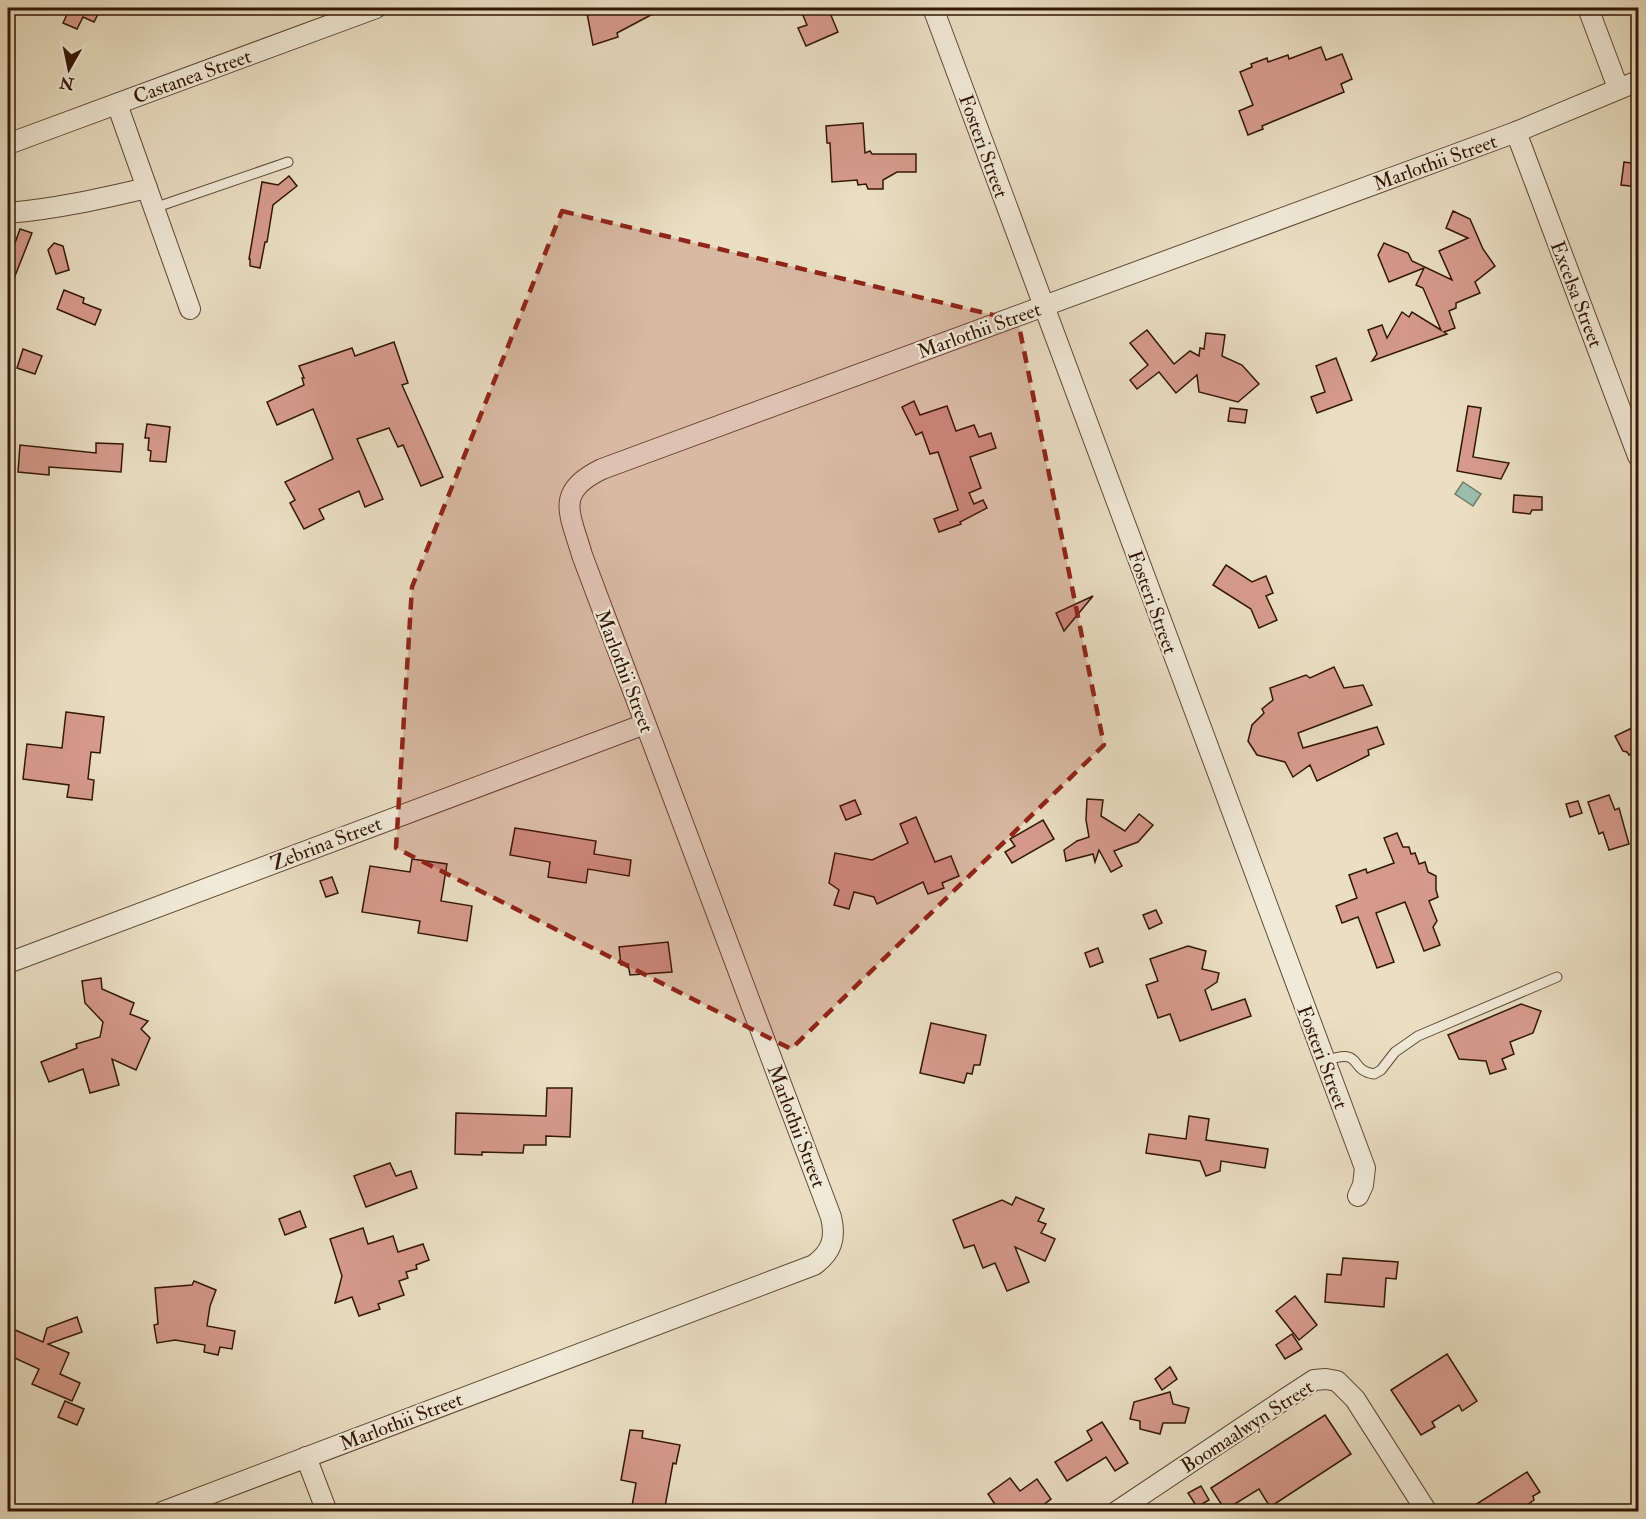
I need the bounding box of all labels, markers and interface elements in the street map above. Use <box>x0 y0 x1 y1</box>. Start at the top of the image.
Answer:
north arrow <box>39 39 99 99</box>
street label: Castanea Street <box>130 43 255 109</box>
text: N <box>58 72 76 94</box>
street label: Fosteri Street <box>953 91 1014 202</box>
street label: Marlothii Street <box>1370 128 1501 196</box>
street label: Excelsa Street <box>1545 237 1608 351</box>
street label: Marlothii Street <box>914 296 1045 364</box>
street label: Fosteri Street <box>1122 547 1183 658</box>
street label: Marlothii Street <box>590 606 660 737</box>
street label: Zebrina Street <box>267 811 386 876</box>
street label: Fosteri Street <box>1291 1002 1354 1113</box>
street label: Marlothii Street <box>762 1061 832 1192</box>
street label: Boomaalwyn Street <box>1176 1374 1319 1479</box>
street label: Marlothii Street <box>336 1386 467 1456</box>

